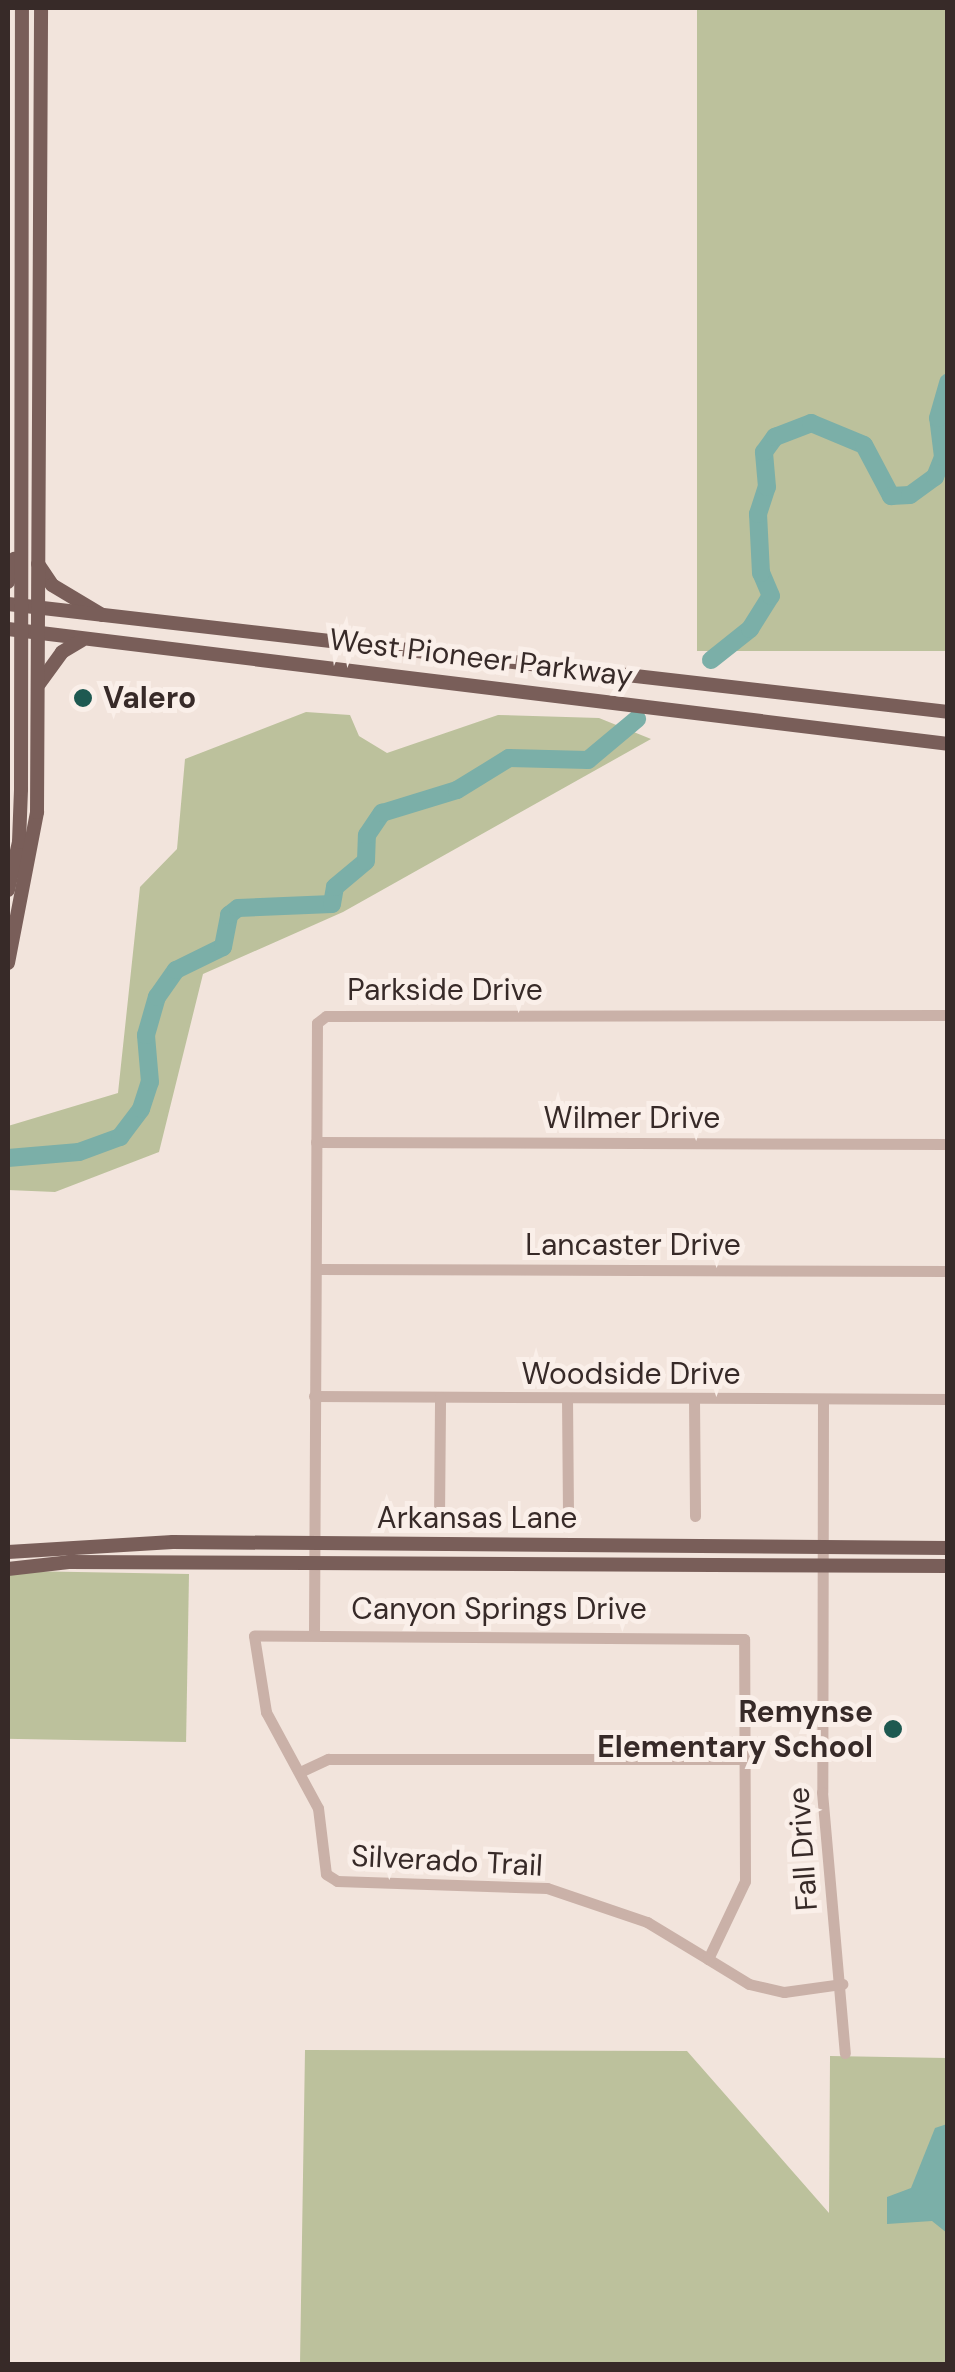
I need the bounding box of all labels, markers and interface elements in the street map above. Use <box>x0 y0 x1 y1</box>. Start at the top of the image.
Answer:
street label: West Pioneer Parkway <box>327 622 635 694</box>
place label: Valero <box>103 680 196 716</box>
marker: Valero <box>72 687 94 709</box>
street label: Parkside Drive <box>347 972 543 1008</box>
street label: Wilmer Drive <box>544 1100 720 1136</box>
street label: Lancaster Drive <box>525 1227 741 1263</box>
street label: Woodside Drive <box>521 1356 741 1392</box>
street label: Arkansas Lane <box>377 1500 577 1536</box>
street label: Canyon Springs Drive <box>351 1591 647 1627</box>
place label: Remynse Elementary School <box>597 1694 873 1764</box>
marker: Remynse Elementary School <box>882 1718 904 1740</box>
street label: Fall Drive <box>781 1786 825 1912</box>
street label: Silverado Trail <box>350 1838 544 1884</box>

